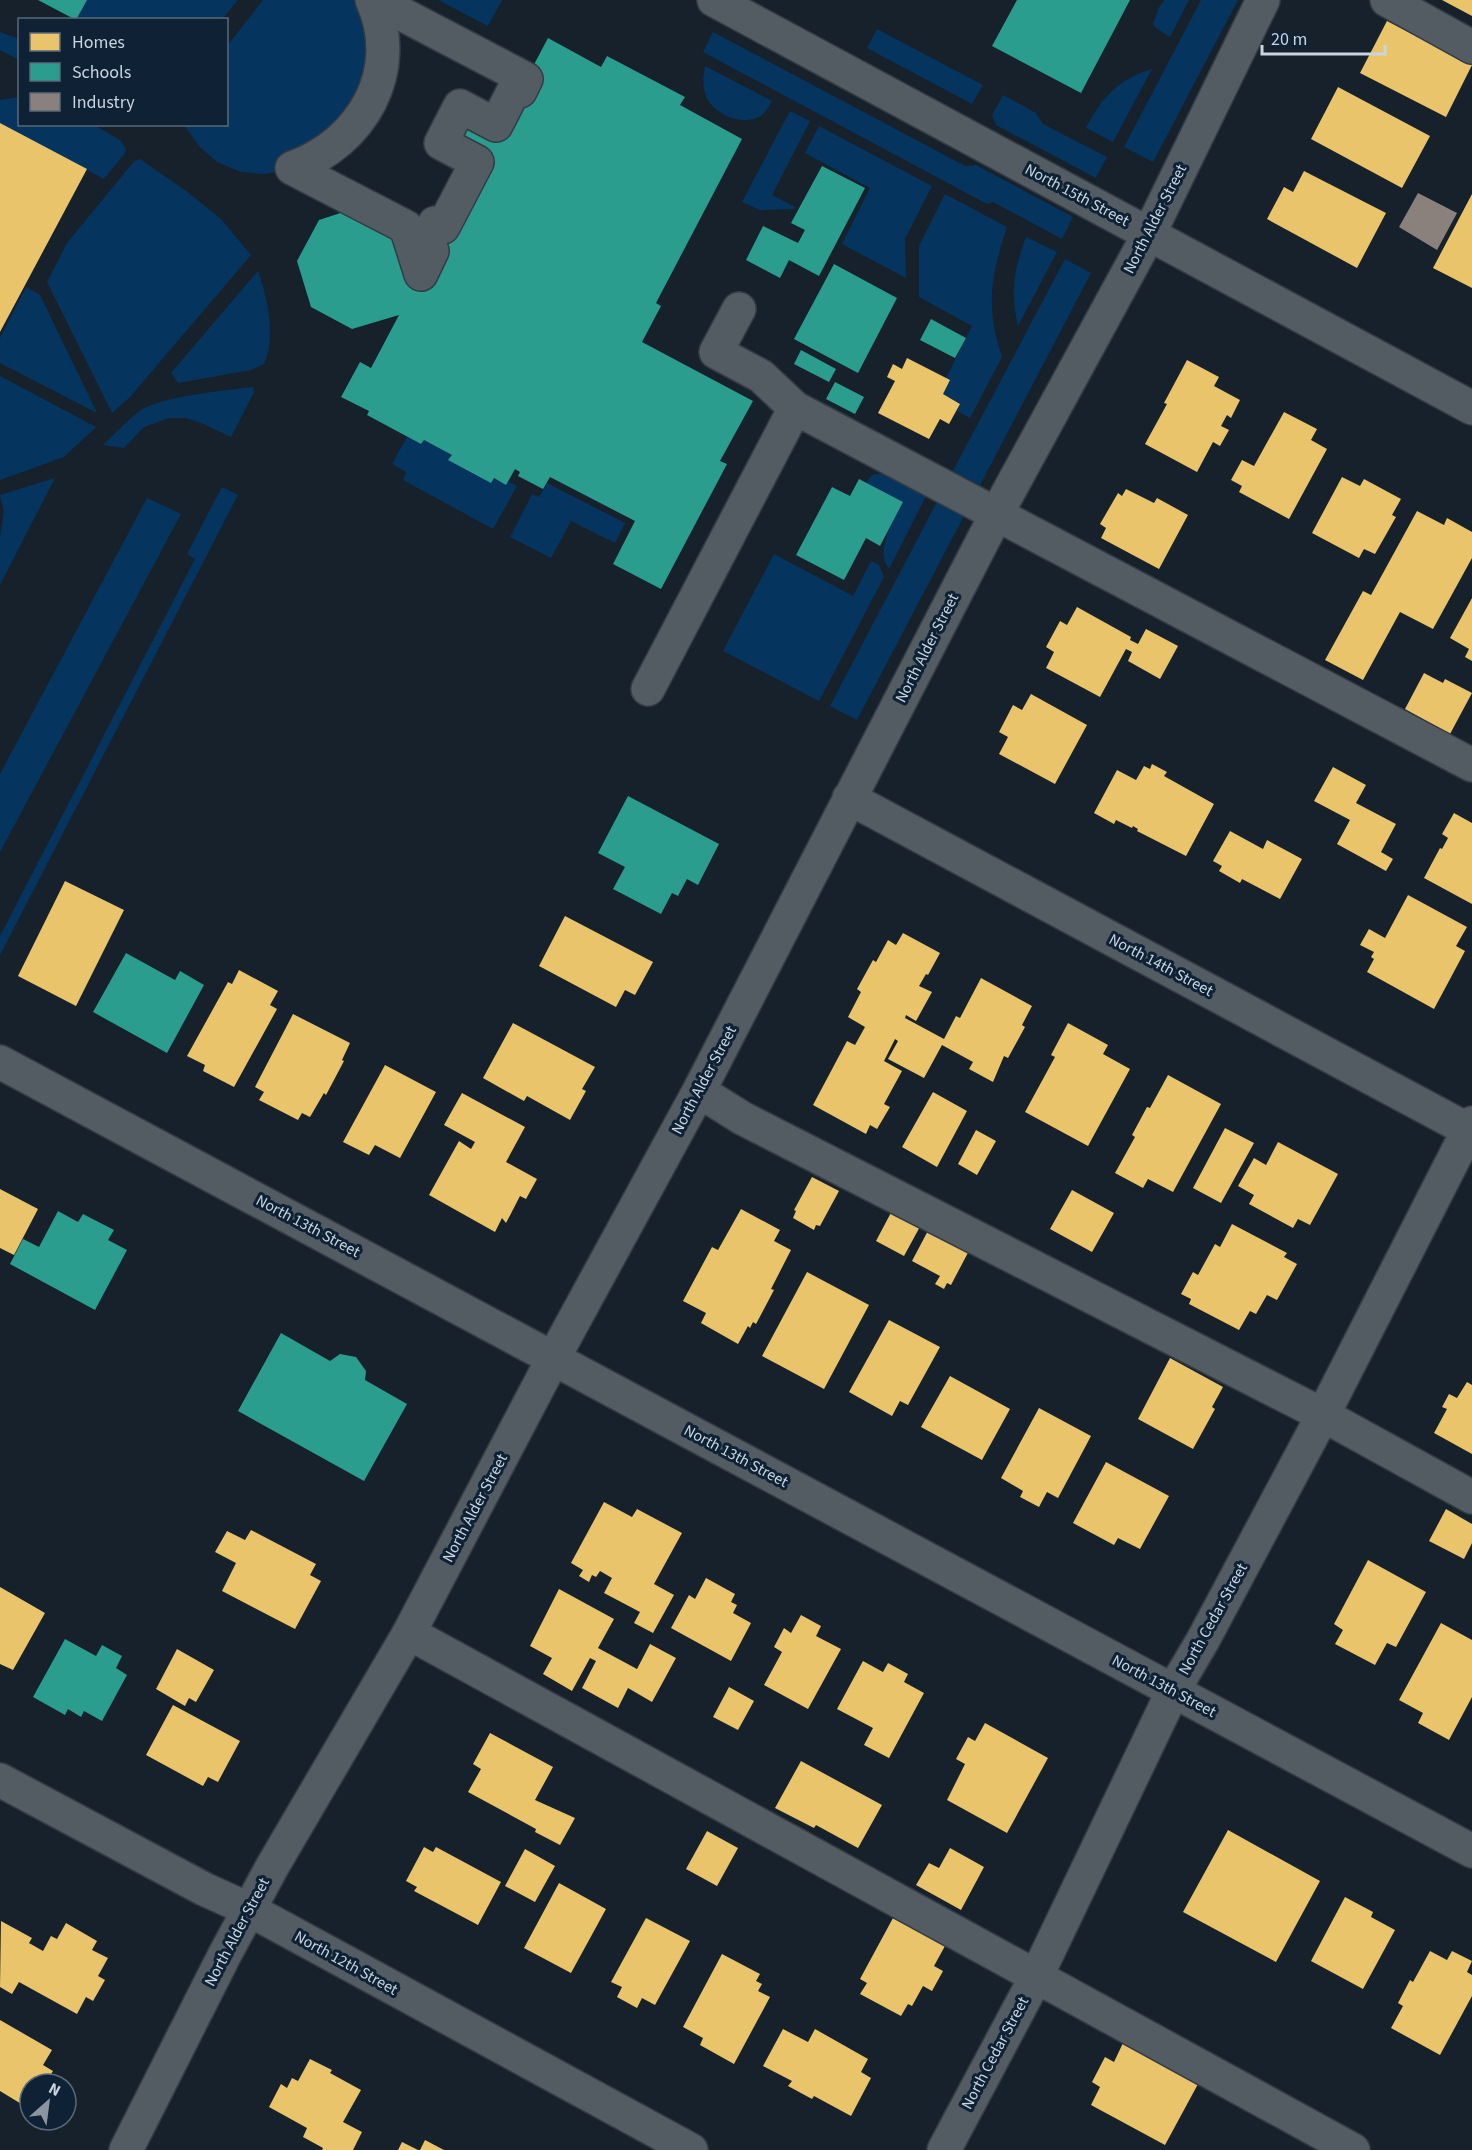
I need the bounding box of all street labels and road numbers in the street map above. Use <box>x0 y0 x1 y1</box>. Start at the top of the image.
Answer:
street label: North 15th Street <box>1021 158 1134 232</box>
street label: North Alder Street <box>1118 160 1192 278</box>
street label: North Alder Street <box>890 589 964 707</box>
street label: North 14th Street <box>1105 928 1218 1002</box>
street label: North Alder Street <box>666 1021 742 1138</box>
street label: North 13th Street <box>252 1189 365 1263</box>
street label: North 13th Street <box>680 1419 793 1493</box>
street label: North Alder Street <box>437 1449 513 1566</box>
street label: North Cedar Street <box>1173 1559 1253 1679</box>
street label: North 13th Street <box>1108 1649 1221 1723</box>
street label: North Alder Street <box>199 1873 275 1990</box>
street label: North 12th Street <box>290 1925 402 2001</box>
street label: North Cedar Street <box>956 1992 1034 2113</box>

